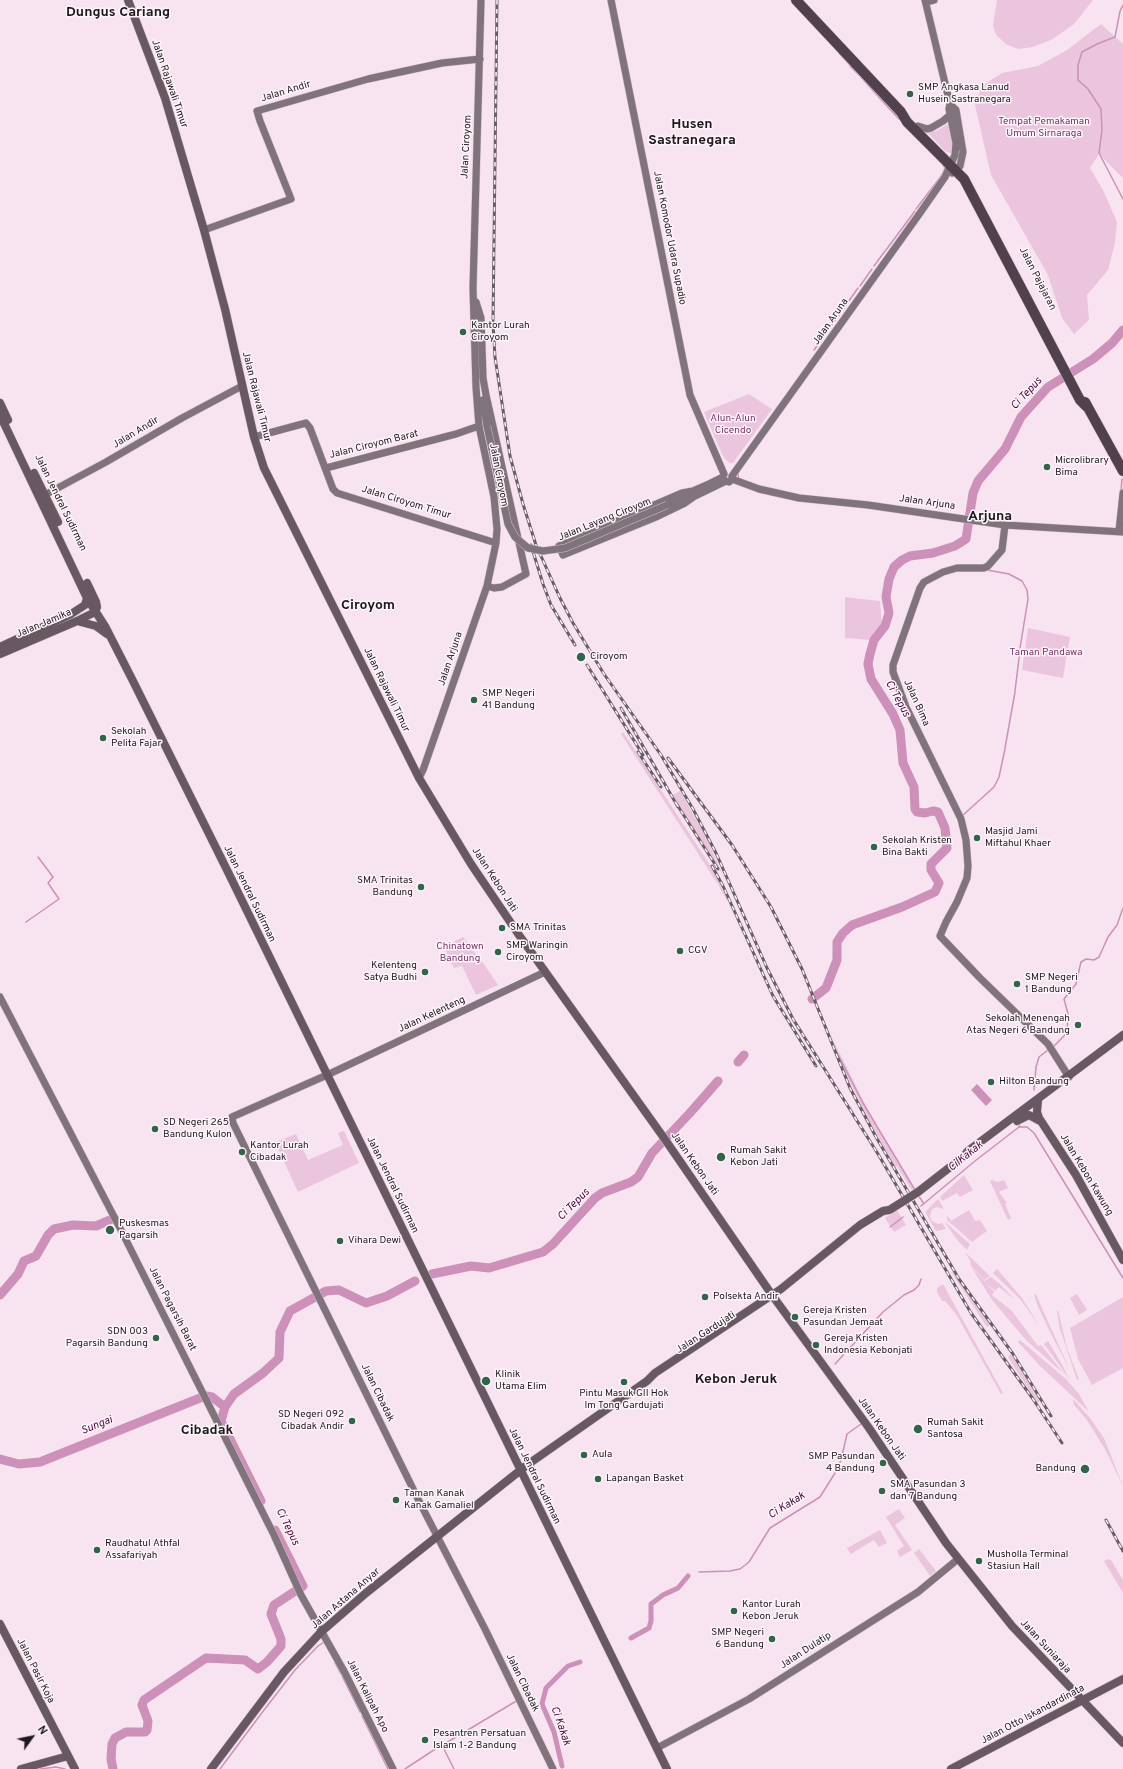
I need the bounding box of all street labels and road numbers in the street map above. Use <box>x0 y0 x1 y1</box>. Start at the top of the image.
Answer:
street label: Jalan Rajawali Timur <box>148 38 190 130</box>
street label: Jalan Andir <box>260 79 312 105</box>
street label: Jalan Ciroyom <box>459 115 475 179</box>
street label: Jalan Komodor Udara Supadio <box>650 170 688 306</box>
street label: Jalan Pajajaran <box>1016 245 1058 313</box>
street label: Jalan Aruna <box>811 296 851 348</box>
street label: Jalan Rajawali Timur <box>239 351 273 443</box>
street label: Jalan Andir <box>111 415 161 451</box>
street label: Jalan Ciroyom Barat <box>328 428 420 462</box>
street label: Jalan Ciroyom <box>486 442 510 508</box>
street label: Jalan Jendral Sudirman <box>31 453 89 553</box>
street label: Jalan Ciroyom Timur <box>360 484 452 522</box>
street label: Jalan Arjuna <box>898 493 956 513</box>
street label: Jalan Layang Ciroyom <box>557 496 653 544</box>
street label: Jalan Jamika <box>15 607 73 641</box>
street label: Jalan Arjuna <box>436 630 466 688</box>
street label: Jalan Rajawali Timur <box>360 646 412 734</box>
street label: Jalan Bima <box>900 678 932 728</box>
street label: Jalan Jendral Sudirman <box>220 844 278 944</box>
street label: Jalan Kebon Jati <box>469 846 519 914</box>
street label: Jalan Kelenteng <box>397 994 467 1036</box>
street label: Jalan Kebon Jati <box>668 1130 720 1198</box>
street label: Jalan Kebon Kawung <box>1057 1132 1115 1218</box>
street label: Jalan Jendral Sudirman <box>363 1135 421 1235</box>
street label: Jalan Pagarsih Barat <box>146 1265 198 1353</box>
street label: Jalan Gardujati <box>674 1309 738 1357</box>
street label: Jalan Cibadak <box>358 1362 396 1424</box>
street label: Jalan Kebon Jati <box>855 1395 907 1463</box>
street label: Jalan Jendral Sudirman <box>505 1426 563 1526</box>
street label: Jalan Astana Anyar <box>309 1566 383 1632</box>
street label: Jalan Suniaraja <box>1017 1618 1073 1676</box>
street label: Jalan Dulatip <box>778 1630 834 1672</box>
street label: Jalan Pasir Koja <box>13 1637 57 1705</box>
street label: Jalan Cibadak <box>503 1652 541 1714</box>
street label: Jalan Kalipah Apo <box>343 1657 391 1735</box>
street label: Jalan Otto Iskandardinata <box>979 1683 1087 1747</box>

